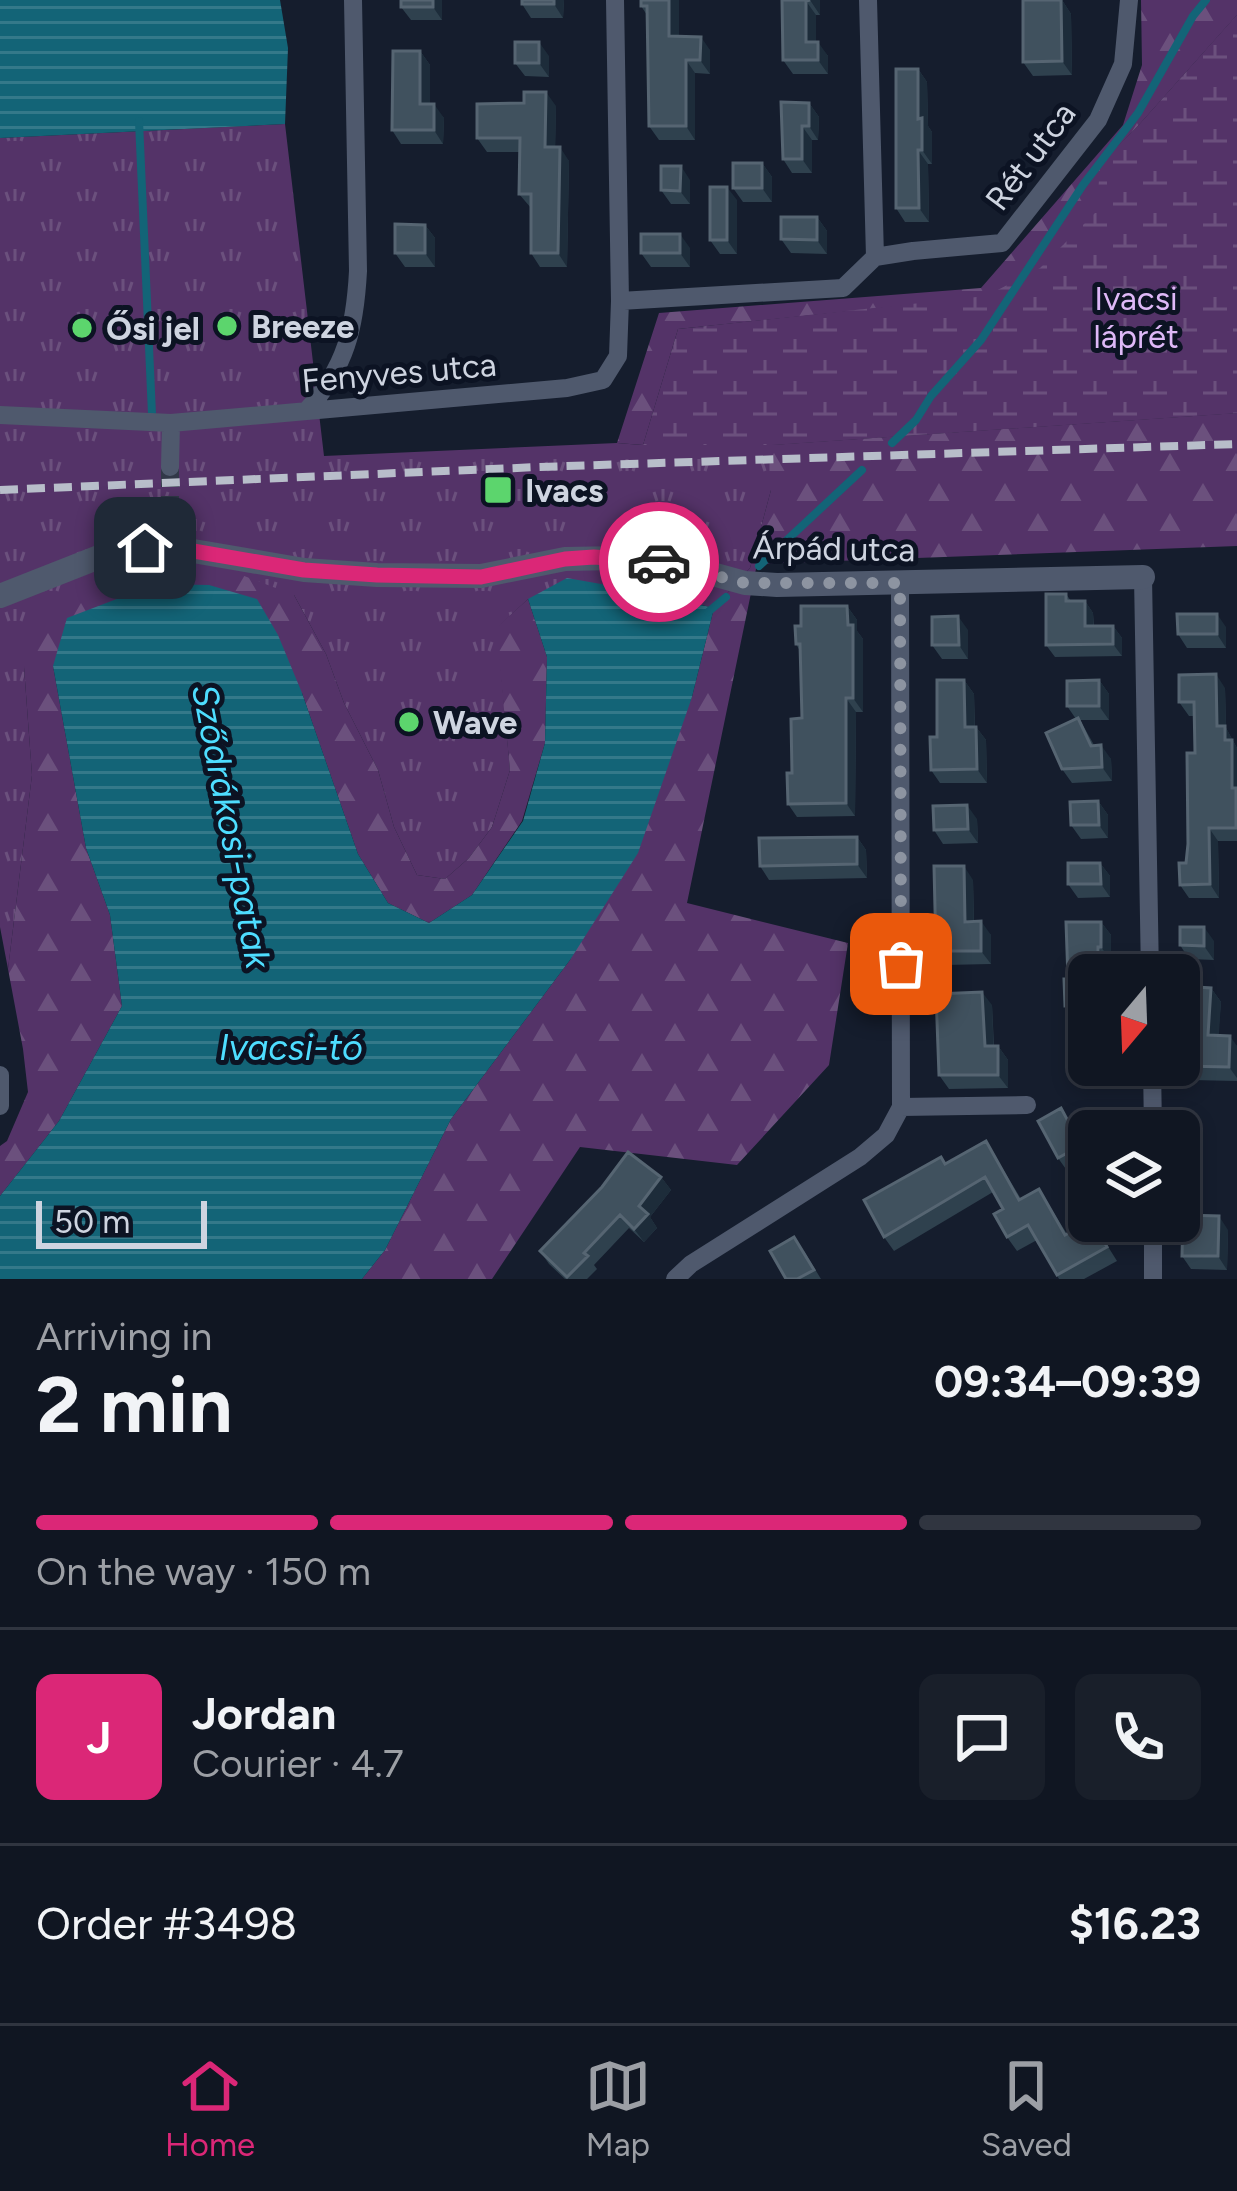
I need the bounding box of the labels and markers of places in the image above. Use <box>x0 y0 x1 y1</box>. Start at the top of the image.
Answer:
place label: Breeze <box>251 307 354 346</box>
place label: Ősi jel <box>106 309 200 348</box>
marker: Breeze <box>214 313 240 339</box>
marker: Ősi jel <box>69 315 95 341</box>
place label: Ivacs <box>525 471 603 510</box>
marker: Ivacs <box>482 474 514 506</box>
pin <box>94 497 196 599</box>
place label: Wave <box>433 703 517 742</box>
marker: Wave <box>396 709 422 735</box>
pin <box>850 913 952 1015</box>

